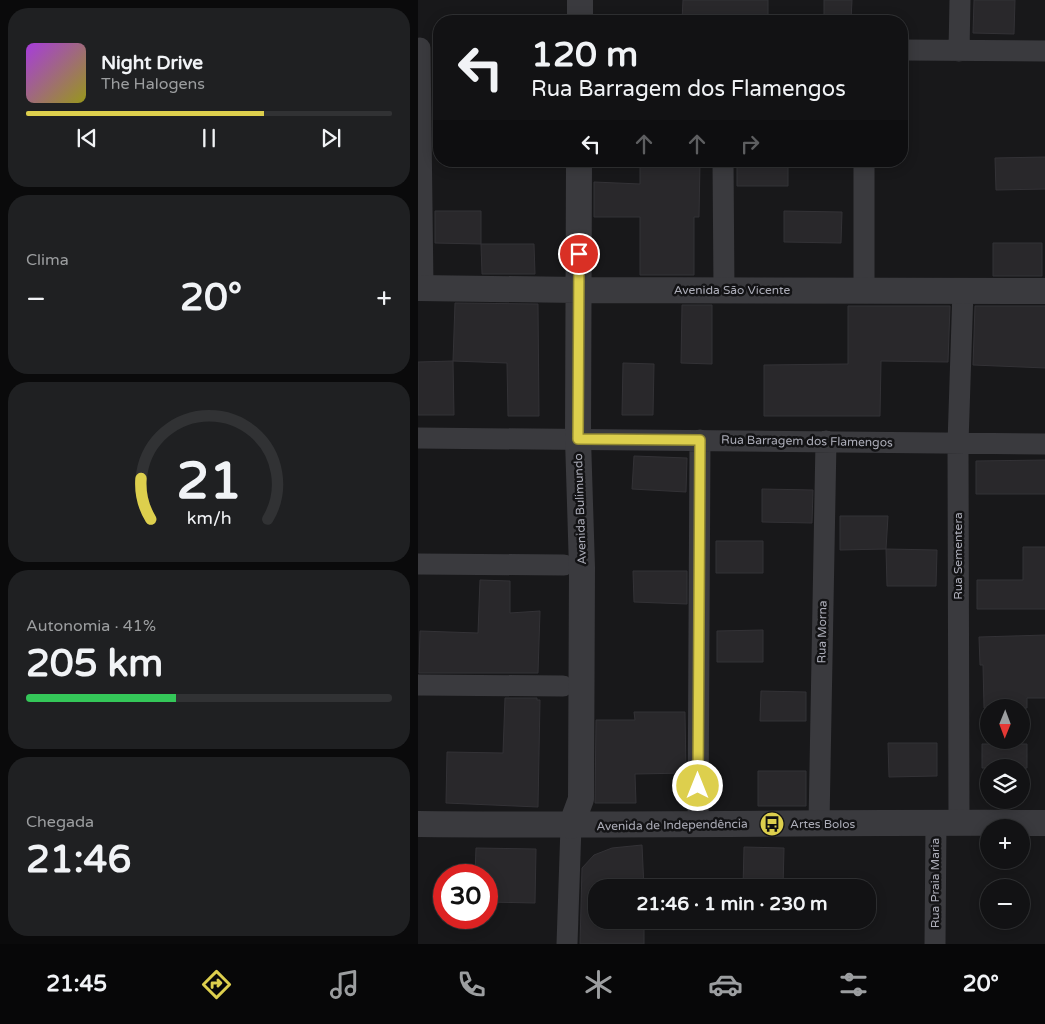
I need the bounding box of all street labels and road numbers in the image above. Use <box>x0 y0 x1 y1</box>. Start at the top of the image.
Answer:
street label: Avenida São Vicente <box>674 283 791 297</box>
street label: Rua Barragem dos Flamengos <box>721 433 893 450</box>
street label: Avenida Bulimundo <box>571 453 589 565</box>
street label: Rua Sementera <box>951 512 965 600</box>
street label: Rua Morna <box>814 600 830 664</box>
street label: Avenida de Independência <box>596 817 748 833</box>
street label: Rua Praia Maria <box>928 838 942 928</box>

